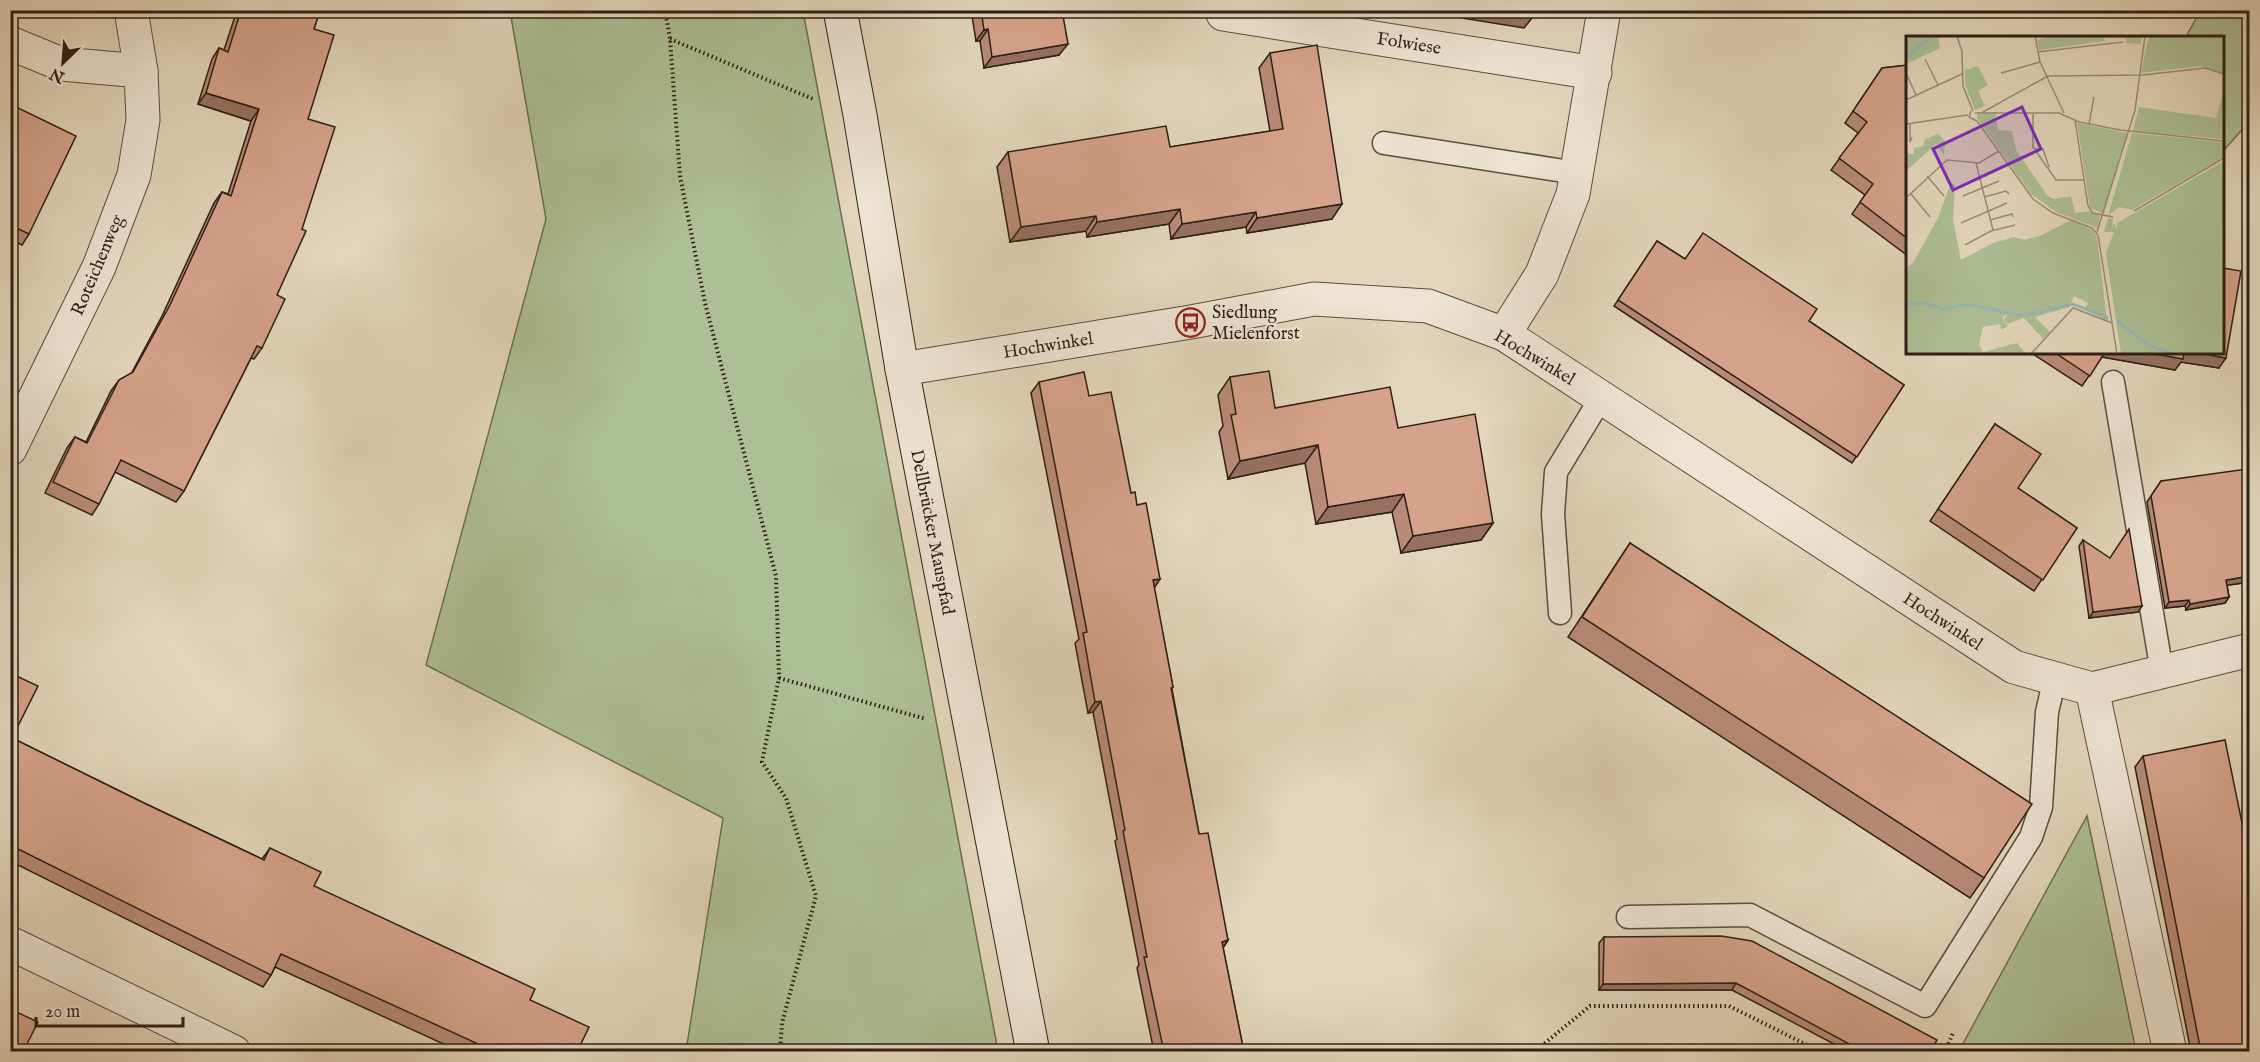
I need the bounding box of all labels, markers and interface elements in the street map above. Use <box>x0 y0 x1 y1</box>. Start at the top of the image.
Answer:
street label: Folwiese <box>1375 28 1443 61</box>
north arrow <box>33 33 93 93</box>
inset map <box>1906 36 2224 354</box>
text: N <box>47 63 69 87</box>
street label: Roteichenweg <box>67 212 130 319</box>
place label: Siedlung Mielenforst <box>1212 302 1300 346</box>
bus stop icon: Siedlung Mielenforst <box>1175 306 1207 338</box>
street label: Hochwinkel <box>1489 325 1579 392</box>
street label: Hochwinkel <box>1002 328 1095 365</box>
street label: Dellbrücker Mauspfad <box>904 448 959 617</box>
street label: Hochwinkel <box>1898 588 1987 657</box>
scale bar <box>36 990 183 1028</box>
text: 20 m <box>45 1001 80 1024</box>

